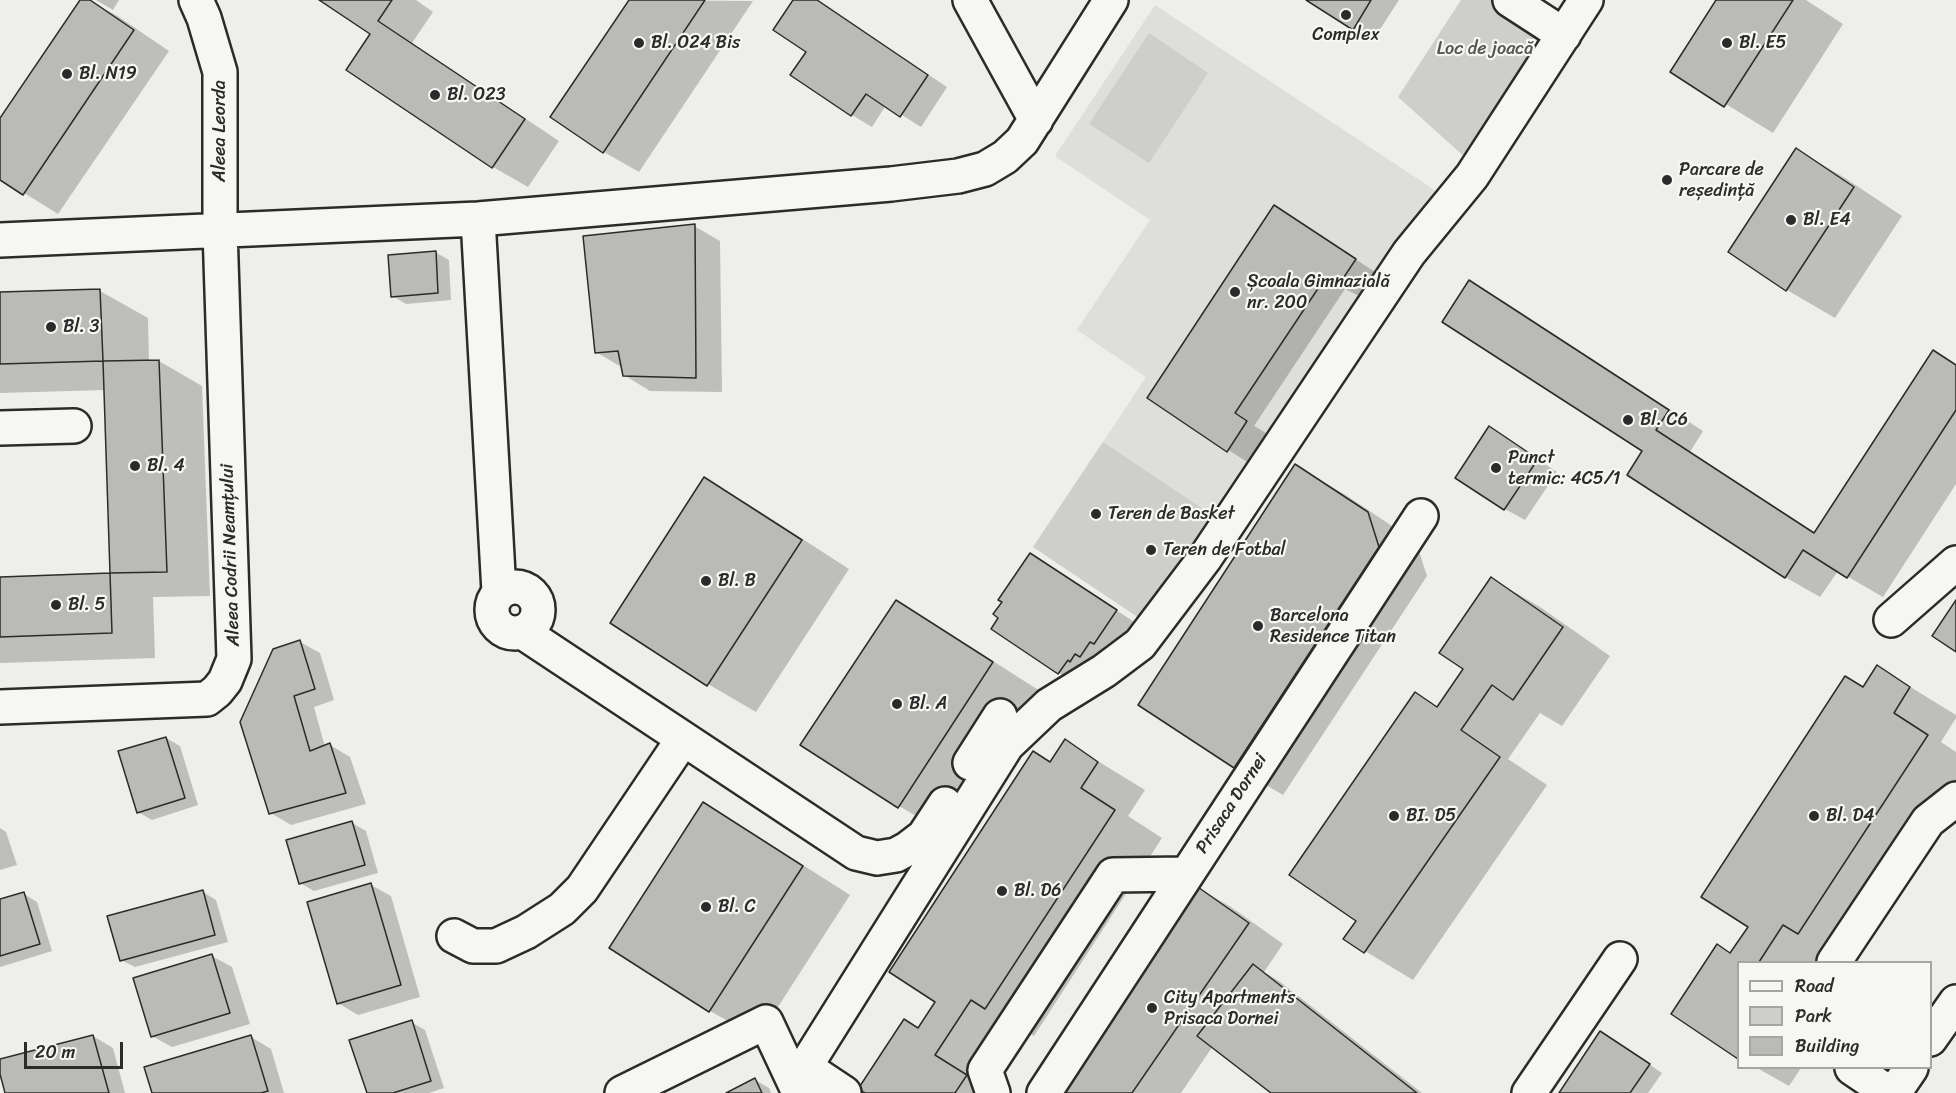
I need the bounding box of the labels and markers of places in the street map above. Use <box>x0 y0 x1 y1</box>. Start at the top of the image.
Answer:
marker: Complex <box>1339 8 1353 22</box>
place label: Complex <box>1312 24 1380 46</box>
place label: Bl. O24 Bis <box>651 32 740 54</box>
place label: Bl. E5 <box>1739 32 1787 54</box>
marker: Bl. O24 Bis <box>632 36 646 50</box>
marker: Bl. E5 <box>1720 36 1734 50</box>
place label: Bl. N19 <box>79 63 137 85</box>
marker: Bl. N19 <box>60 67 74 81</box>
place label: Bl. O23 <box>447 84 506 106</box>
marker: Bl. O23 <box>428 88 442 102</box>
place label: Parcare de reședință <box>1679 159 1764 201</box>
marker: Parcare de reședință <box>1660 173 1674 187</box>
place label: Bl. E4 <box>1803 209 1851 231</box>
marker: Bl. E4 <box>1784 213 1798 227</box>
place label: Școala Gimnazială nr. 200 <box>1247 271 1390 314</box>
marker: Școala Gimnazială nr. 200 <box>1228 285 1242 299</box>
place label: Bl. 3 <box>63 316 99 338</box>
marker: Bl. 3 <box>44 320 58 334</box>
place label: Bl. C6 <box>1640 409 1688 431</box>
marker: Bl. C6 <box>1621 413 1635 427</box>
place label: Punct termic: 4C5/1 <box>1508 447 1621 490</box>
place label: Bl. 4 <box>147 455 185 477</box>
marker: Bl. 4 <box>128 459 142 473</box>
marker: Punct termic: 4C5/1 <box>1489 461 1503 475</box>
place label: Teren de Basket <box>1108 503 1235 525</box>
marker: Teren de Basket <box>1089 507 1103 521</box>
place label: Teren de Fotbal <box>1163 539 1286 561</box>
marker: Teren de Fotbal <box>1144 543 1158 557</box>
place label: Bl. B <box>718 570 756 592</box>
marker: Bl. B <box>699 574 713 588</box>
place label: Bl. 5 <box>68 594 106 616</box>
marker: Bl. 5 <box>49 598 63 612</box>
place label: Barcelona Residence Titan <box>1270 605 1396 648</box>
marker: Barcelona Residence Titan <box>1251 619 1265 633</box>
place label: Bl. A <box>909 693 947 715</box>
marker: Bl. A <box>890 697 904 711</box>
place label: BI. D5 <box>1406 805 1456 827</box>
place label: Bl. D4 <box>1826 805 1875 827</box>
marker: BI. D5 <box>1387 809 1401 823</box>
marker: Bl. D4 <box>1807 809 1821 823</box>
place label: Bl. D6 <box>1014 880 1062 902</box>
marker: Bl. D6 <box>995 884 1009 898</box>
place label: Bl. C <box>718 896 756 918</box>
marker: Bl. C <box>699 900 713 914</box>
place label: City Apartments Prisaca Dornei <box>1164 987 1295 1030</box>
marker: City Apartments Prisaca Dornei <box>1145 1001 1159 1015</box>

